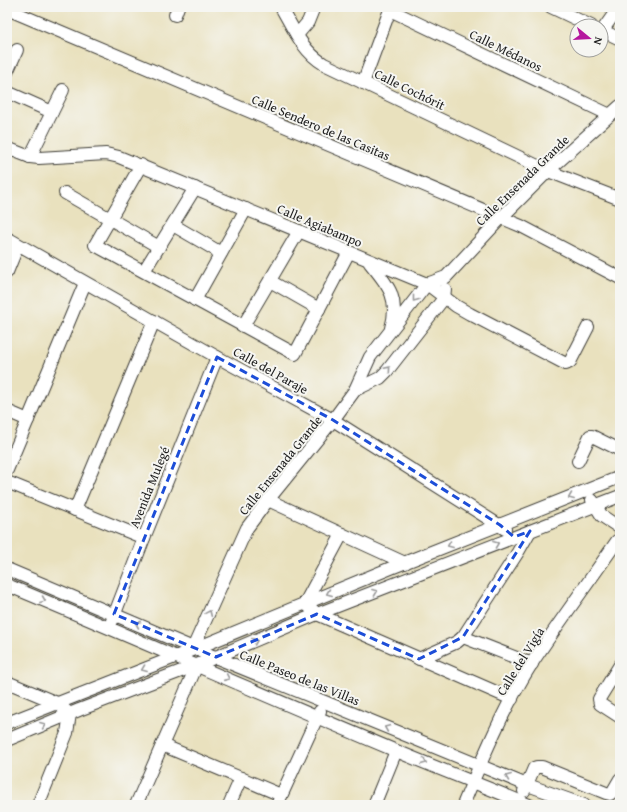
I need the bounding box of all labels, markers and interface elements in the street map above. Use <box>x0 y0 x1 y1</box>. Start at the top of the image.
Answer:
north arrow <box>569 18 609 58</box>
street label: Calle Médanos <box>466 25 545 76</box>
text: N <box>590 35 607 48</box>
street label: Calle Cochórit <box>371 64 449 115</box>
street label: Calle Sendero de las Casitas <box>249 90 393 165</box>
street label: Calle Ensenada Grande <box>471 131 573 230</box>
street label: Calle Agiabampo <box>274 199 366 252</box>
one-way arrow <box>413 295 420 302</box>
street label: Calle del Paraje <box>230 342 312 399</box>
one-way arrow <box>383 367 390 374</box>
street label: Calle Ensenada Grande <box>234 411 327 519</box>
street label: Avenida Mulegé <box>124 444 174 531</box>
one-way arrow <box>567 492 574 500</box>
one-way arrow <box>447 540 454 548</box>
one-way arrow <box>493 541 500 549</box>
one-way arrow <box>326 588 334 596</box>
one-way arrow <box>371 588 378 596</box>
one-way arrow <box>39 595 47 603</box>
one-way arrow <box>204 609 212 617</box>
one-way arrow <box>135 621 142 629</box>
street label: Calle del Vigía <box>492 623 549 699</box>
one-way arrow <box>250 638 258 646</box>
street label: Calle Paseo de las Villas <box>237 645 363 710</box>
one-way arrow <box>141 664 148 672</box>
one-way arrow <box>224 674 231 682</box>
one-way arrow <box>38 722 46 730</box>
one-way arrow <box>384 725 392 733</box>
one-way arrow <box>420 758 427 766</box>
one-way arrow <box>504 774 512 782</box>

